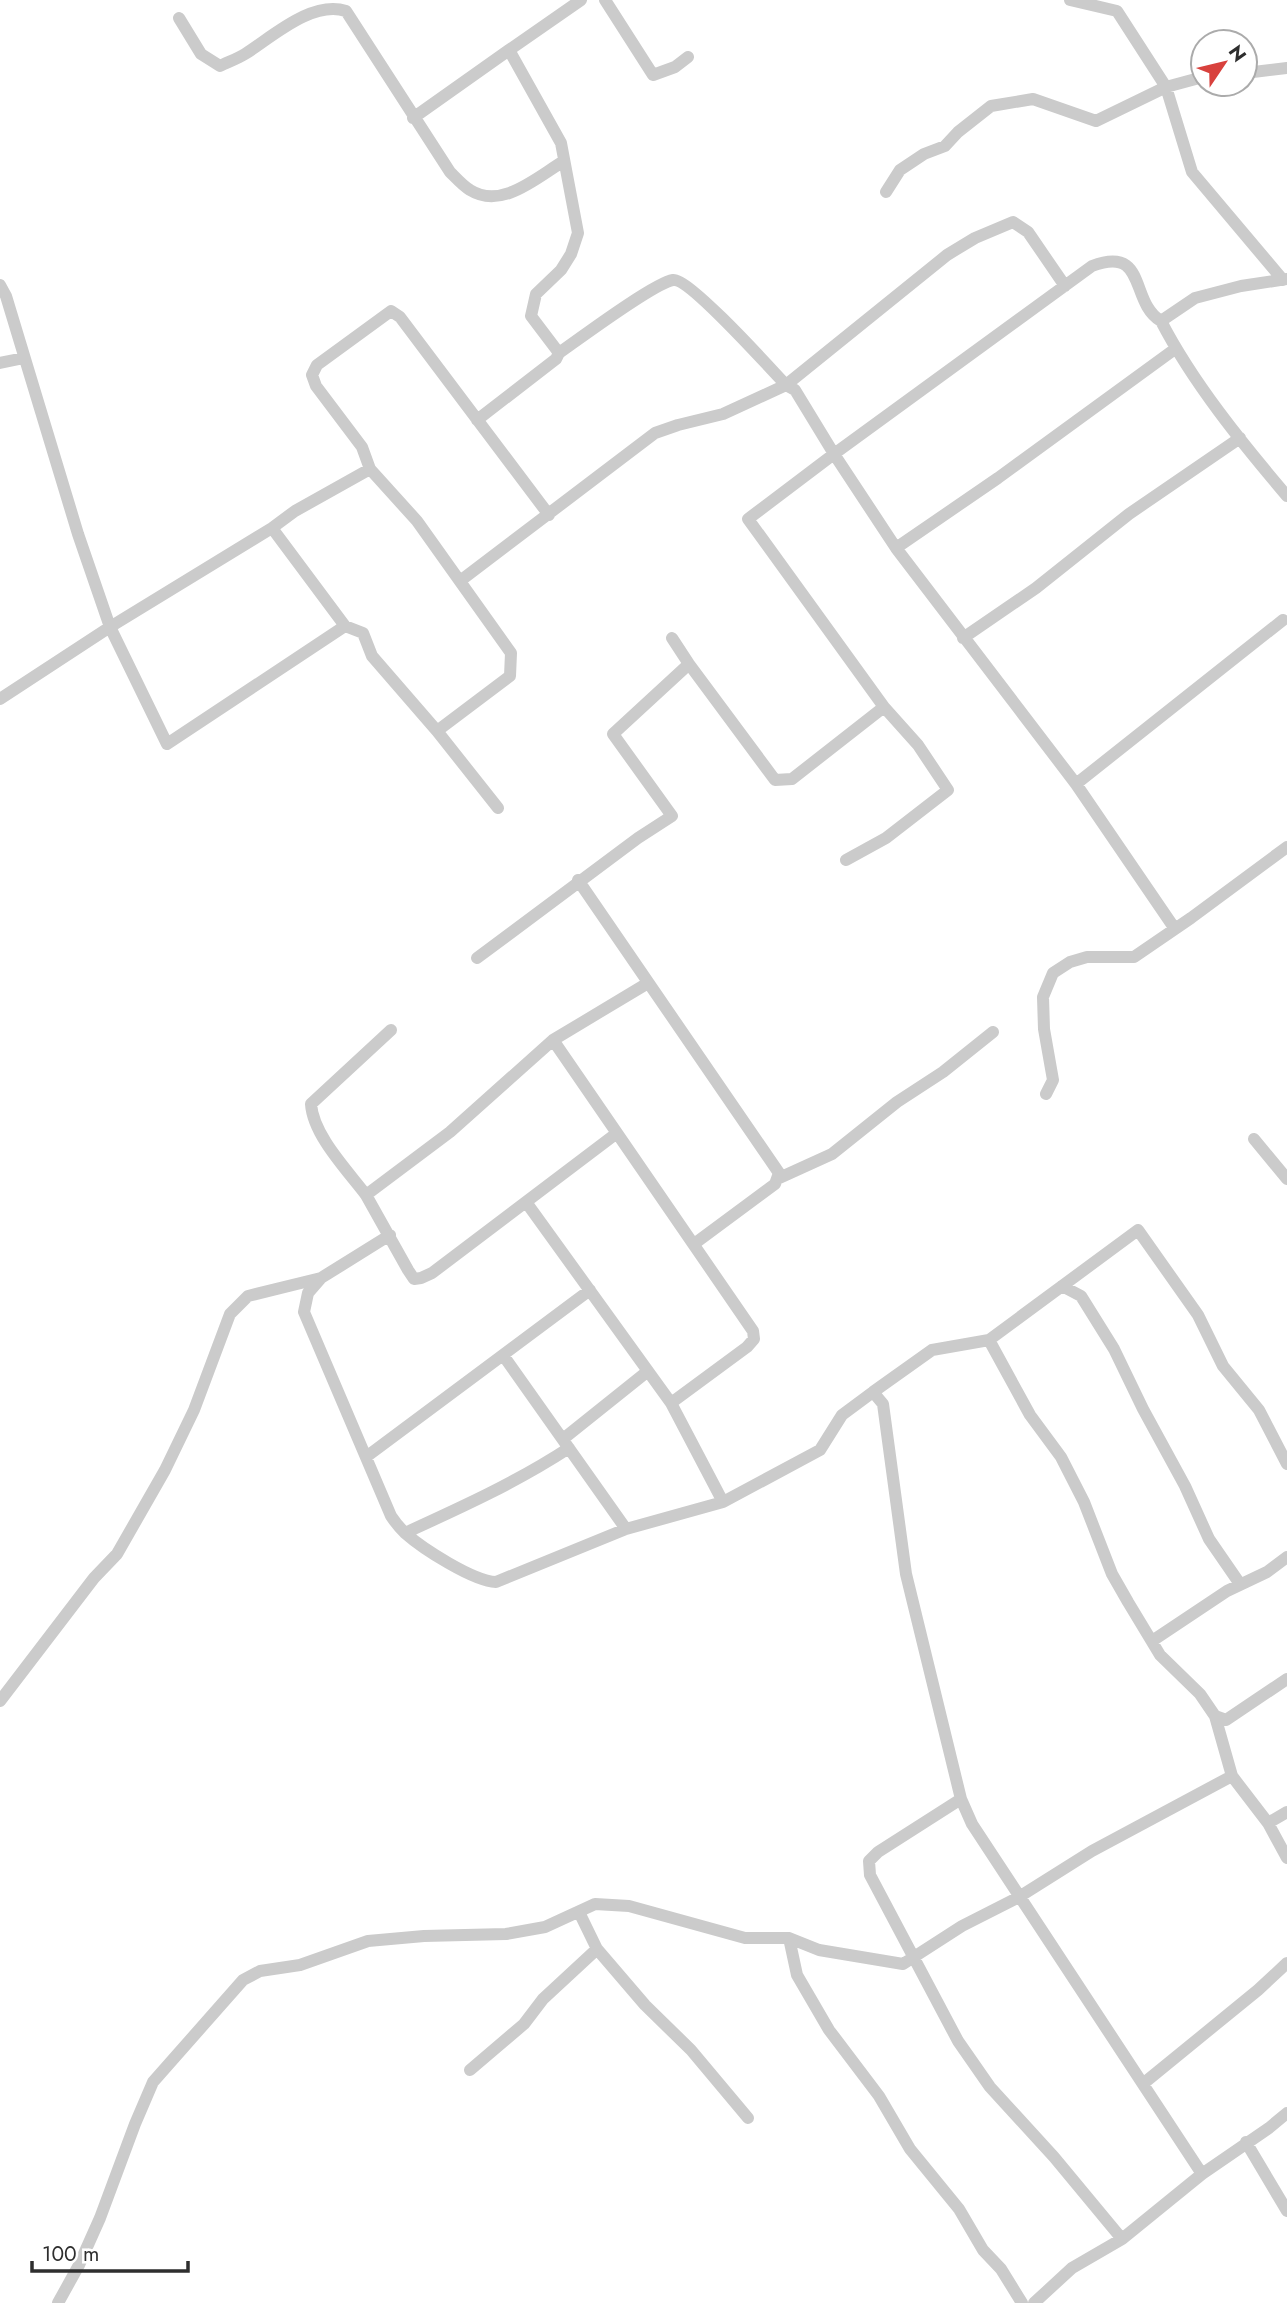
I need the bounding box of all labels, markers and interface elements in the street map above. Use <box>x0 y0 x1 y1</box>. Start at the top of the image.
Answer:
north arrow <box>1189 28 1259 98</box>
text: N <box>1222 40 1253 67</box>
scale bar <box>32 2230 187 2274</box>
text: 100 m <box>42 2239 99 2269</box>

